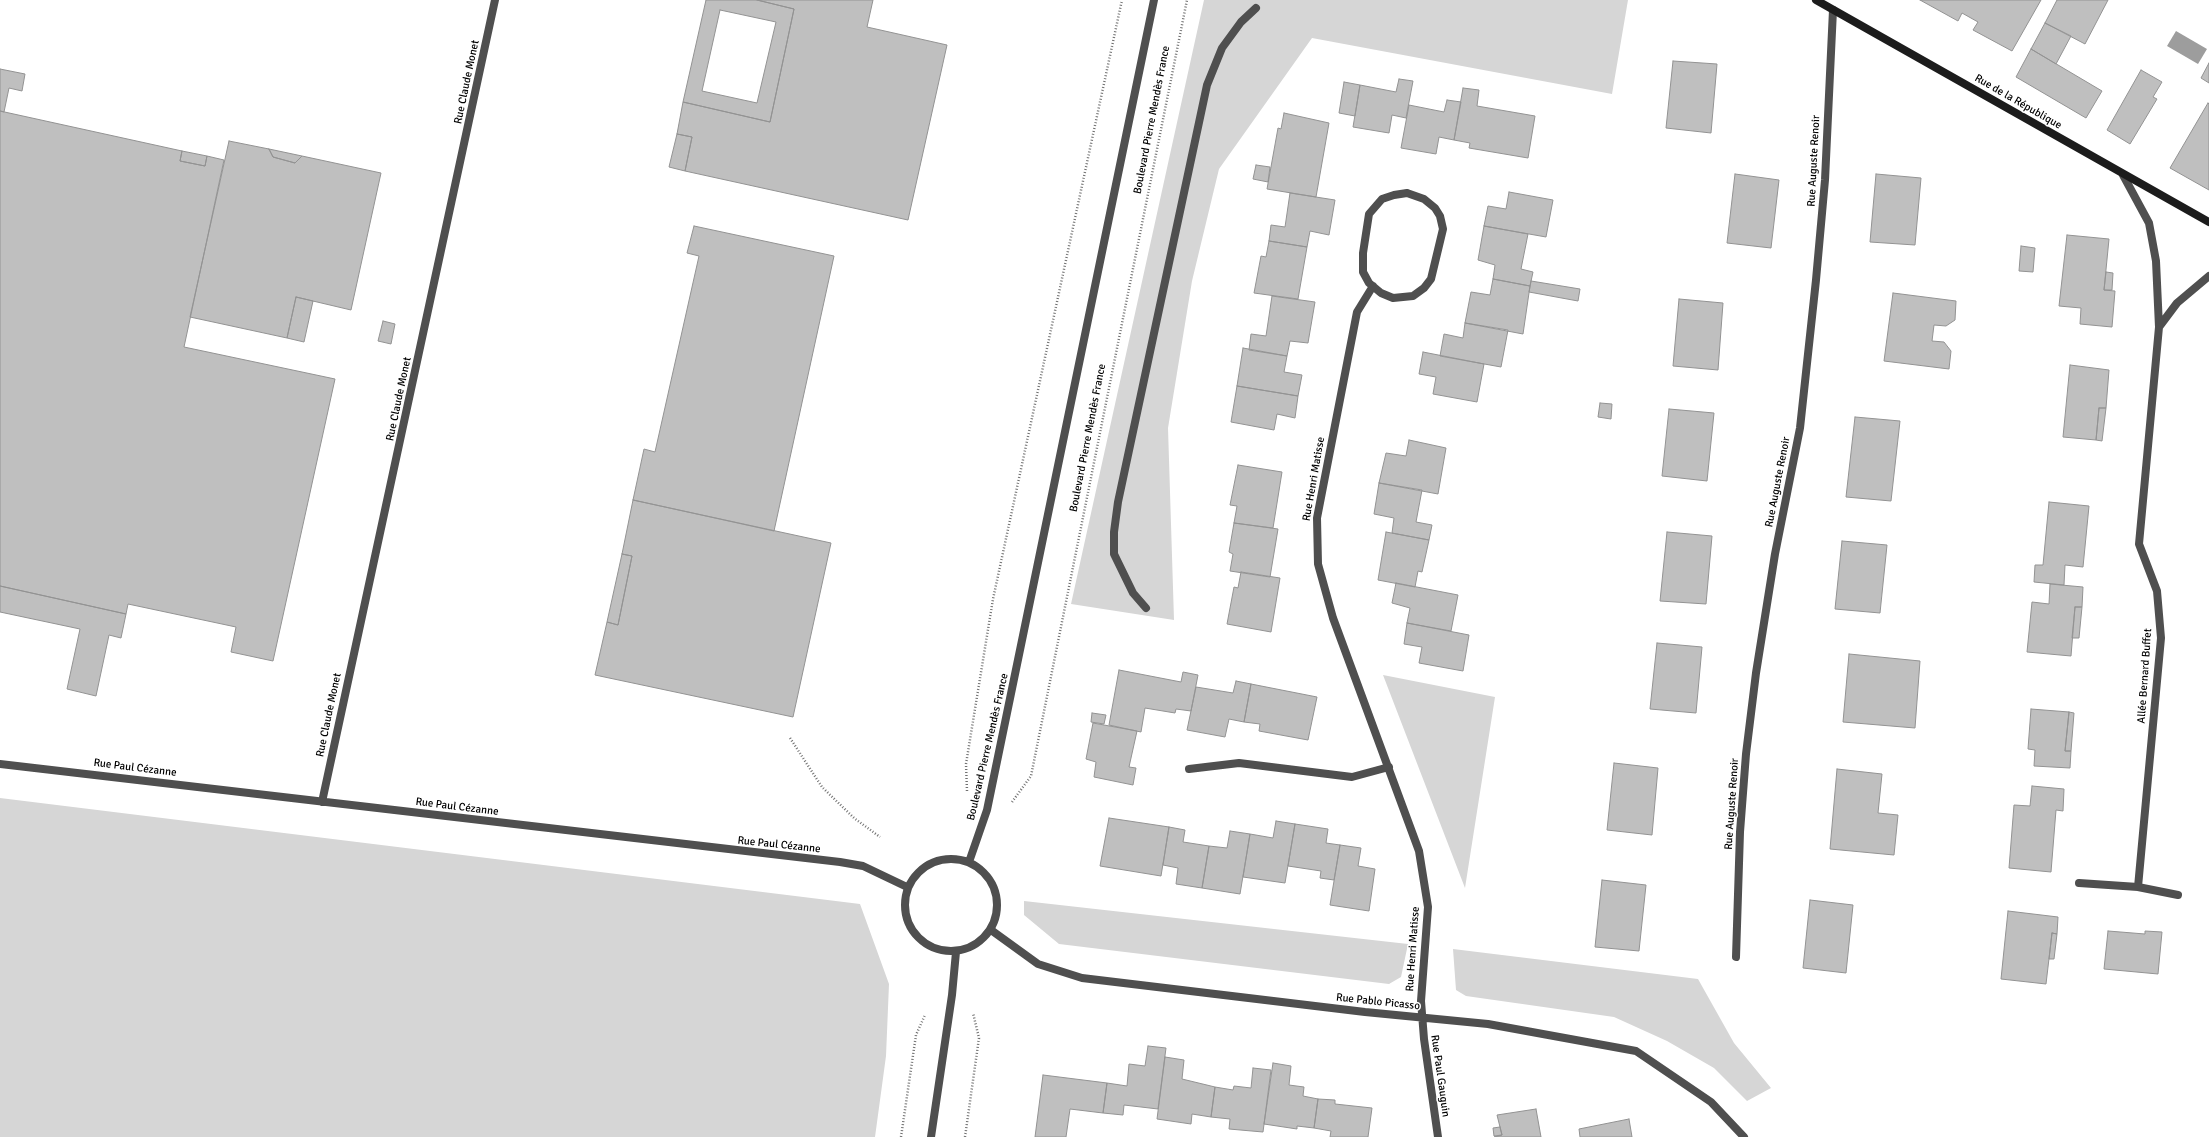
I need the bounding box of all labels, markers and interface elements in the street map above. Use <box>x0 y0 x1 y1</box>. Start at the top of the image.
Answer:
street label: Rue Claude Monet <box>452 39 482 125</box>
street label: Boulevard Pierre Mendès France <box>1131 45 1173 195</box>
street label: Rue de la République <box>1972 72 2064 132</box>
street label: Rue Auguste Renoir <box>1805 115 1823 207</box>
street label: Rue Claude Monet <box>384 356 414 442</box>
street label: Boulevard Pierre Mendès France <box>1067 363 1109 513</box>
street label: Rue Henri Matisse <box>1300 436 1328 522</box>
street label: Rue Auguste Renoir <box>1763 436 1793 528</box>
street label: Allée Bernard Buffet <box>2135 628 2155 724</box>
street label: Rue Claude Monet <box>314 672 344 758</box>
street label: Boulevard Pierre Mendès France <box>965 672 1011 822</box>
street label: Rue Paul Cézanne <box>93 756 177 780</box>
street label: Rue Auguste Renoir <box>1722 758 1742 850</box>
street label: Rue Paul Cézanne <box>415 795 499 819</box>
street label: Rue Paul Cézanne <box>737 834 821 856</box>
street label: Rue Henri Matisse <box>1403 906 1423 992</box>
street label: Rue Pablo Picasso <box>1335 991 1421 1013</box>
street label: Rue Paul Gauguin <box>1428 1034 1452 1118</box>

